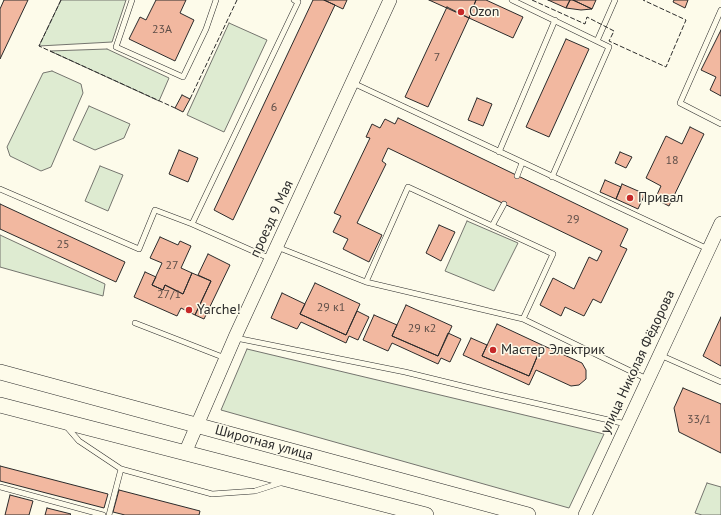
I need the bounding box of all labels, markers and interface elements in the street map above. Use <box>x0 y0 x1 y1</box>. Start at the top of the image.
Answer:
place label: Ozon <box>469 4 499 20</box>
marker: Ozon <box>456 7 466 17</box>
house number: 23А <box>152 23 172 37</box>
house number: 7 <box>434 51 440 65</box>
house number: 6 <box>271 101 277 115</box>
house number: 18 <box>665 154 679 168</box>
street label: проезд 9 Мая <box>247 178 297 260</box>
place label: Привал <box>638 190 683 206</box>
marker: Привал <box>625 193 635 203</box>
house number: 29 <box>566 213 580 227</box>
house number: 25 <box>56 238 70 252</box>
house number: 27 <box>165 259 179 273</box>
house number: 27/1 <box>157 288 181 302</box>
street label: улица Николая Фёдорова <box>597 288 679 436</box>
house number: 29 к1 <box>317 301 345 315</box>
place label: Yarche! <box>197 302 241 318</box>
marker: Yarche! <box>184 305 194 315</box>
house number: 29 к2 <box>408 322 436 336</box>
place label: Мастер Электрик <box>501 342 605 358</box>
marker: Мастер Электрик <box>488 345 498 355</box>
house number: 33/1 <box>687 413 711 427</box>
street label: Широтная улица <box>213 422 315 464</box>

